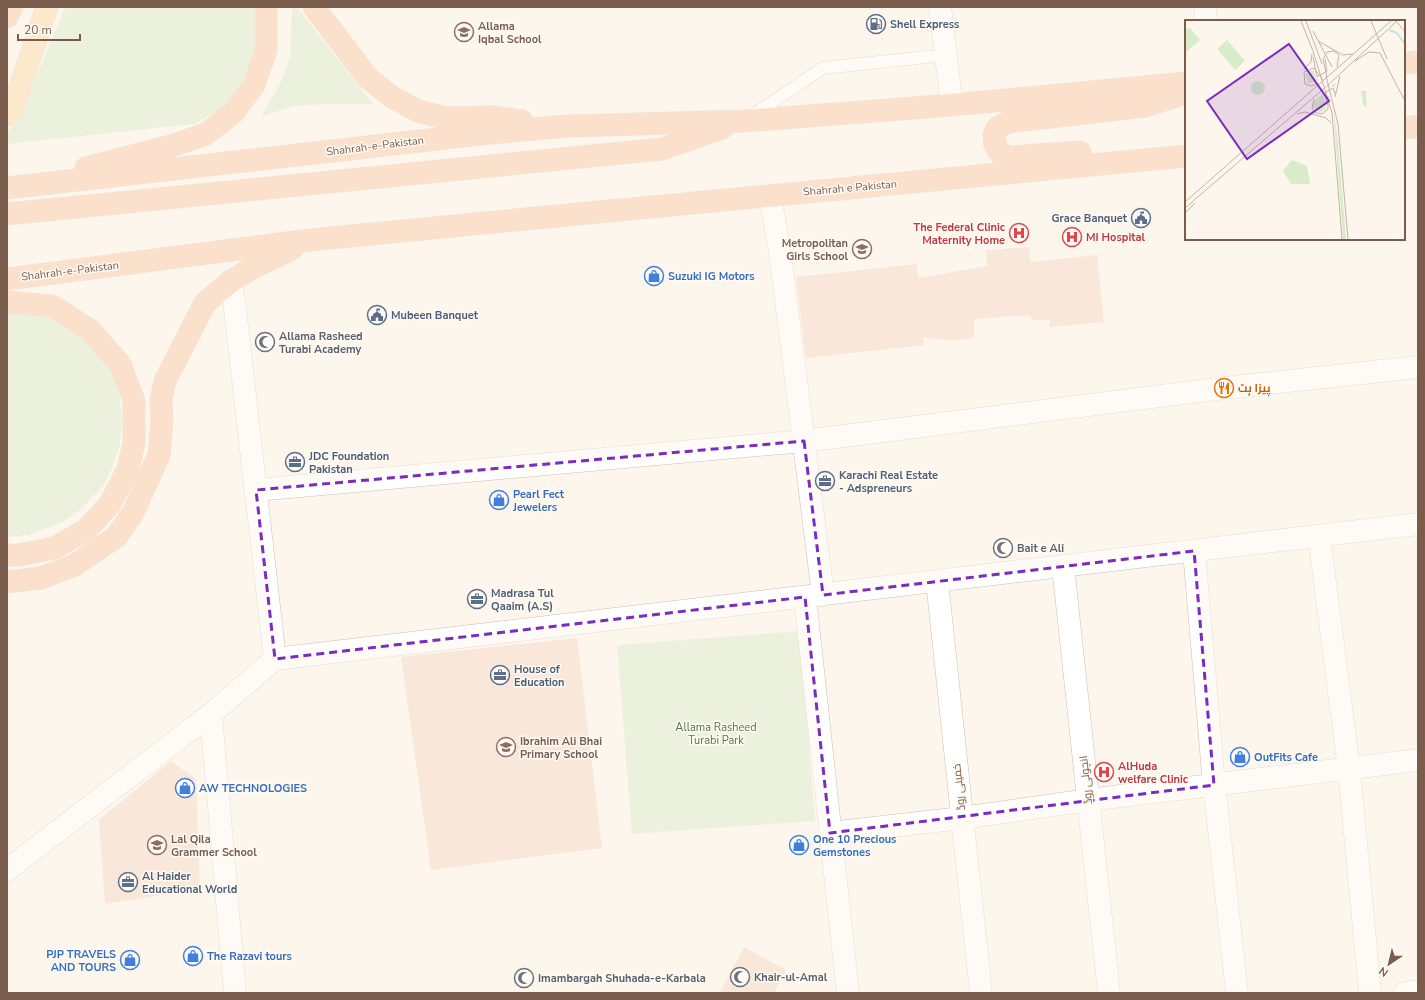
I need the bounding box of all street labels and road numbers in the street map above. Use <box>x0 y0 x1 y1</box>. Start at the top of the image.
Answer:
street label: Shahrah-e-Pakistan <box>325 133 425 159</box>
street label: Shahrah e Pakistan <box>802 176 898 200</box>
street label: Shahrah-e-Pakistan <box>20 258 120 284</box>
street label: انچولی روڈ <box>1076 755 1096 805</box>
street label: خمینی روڈ <box>949 763 969 811</box>

